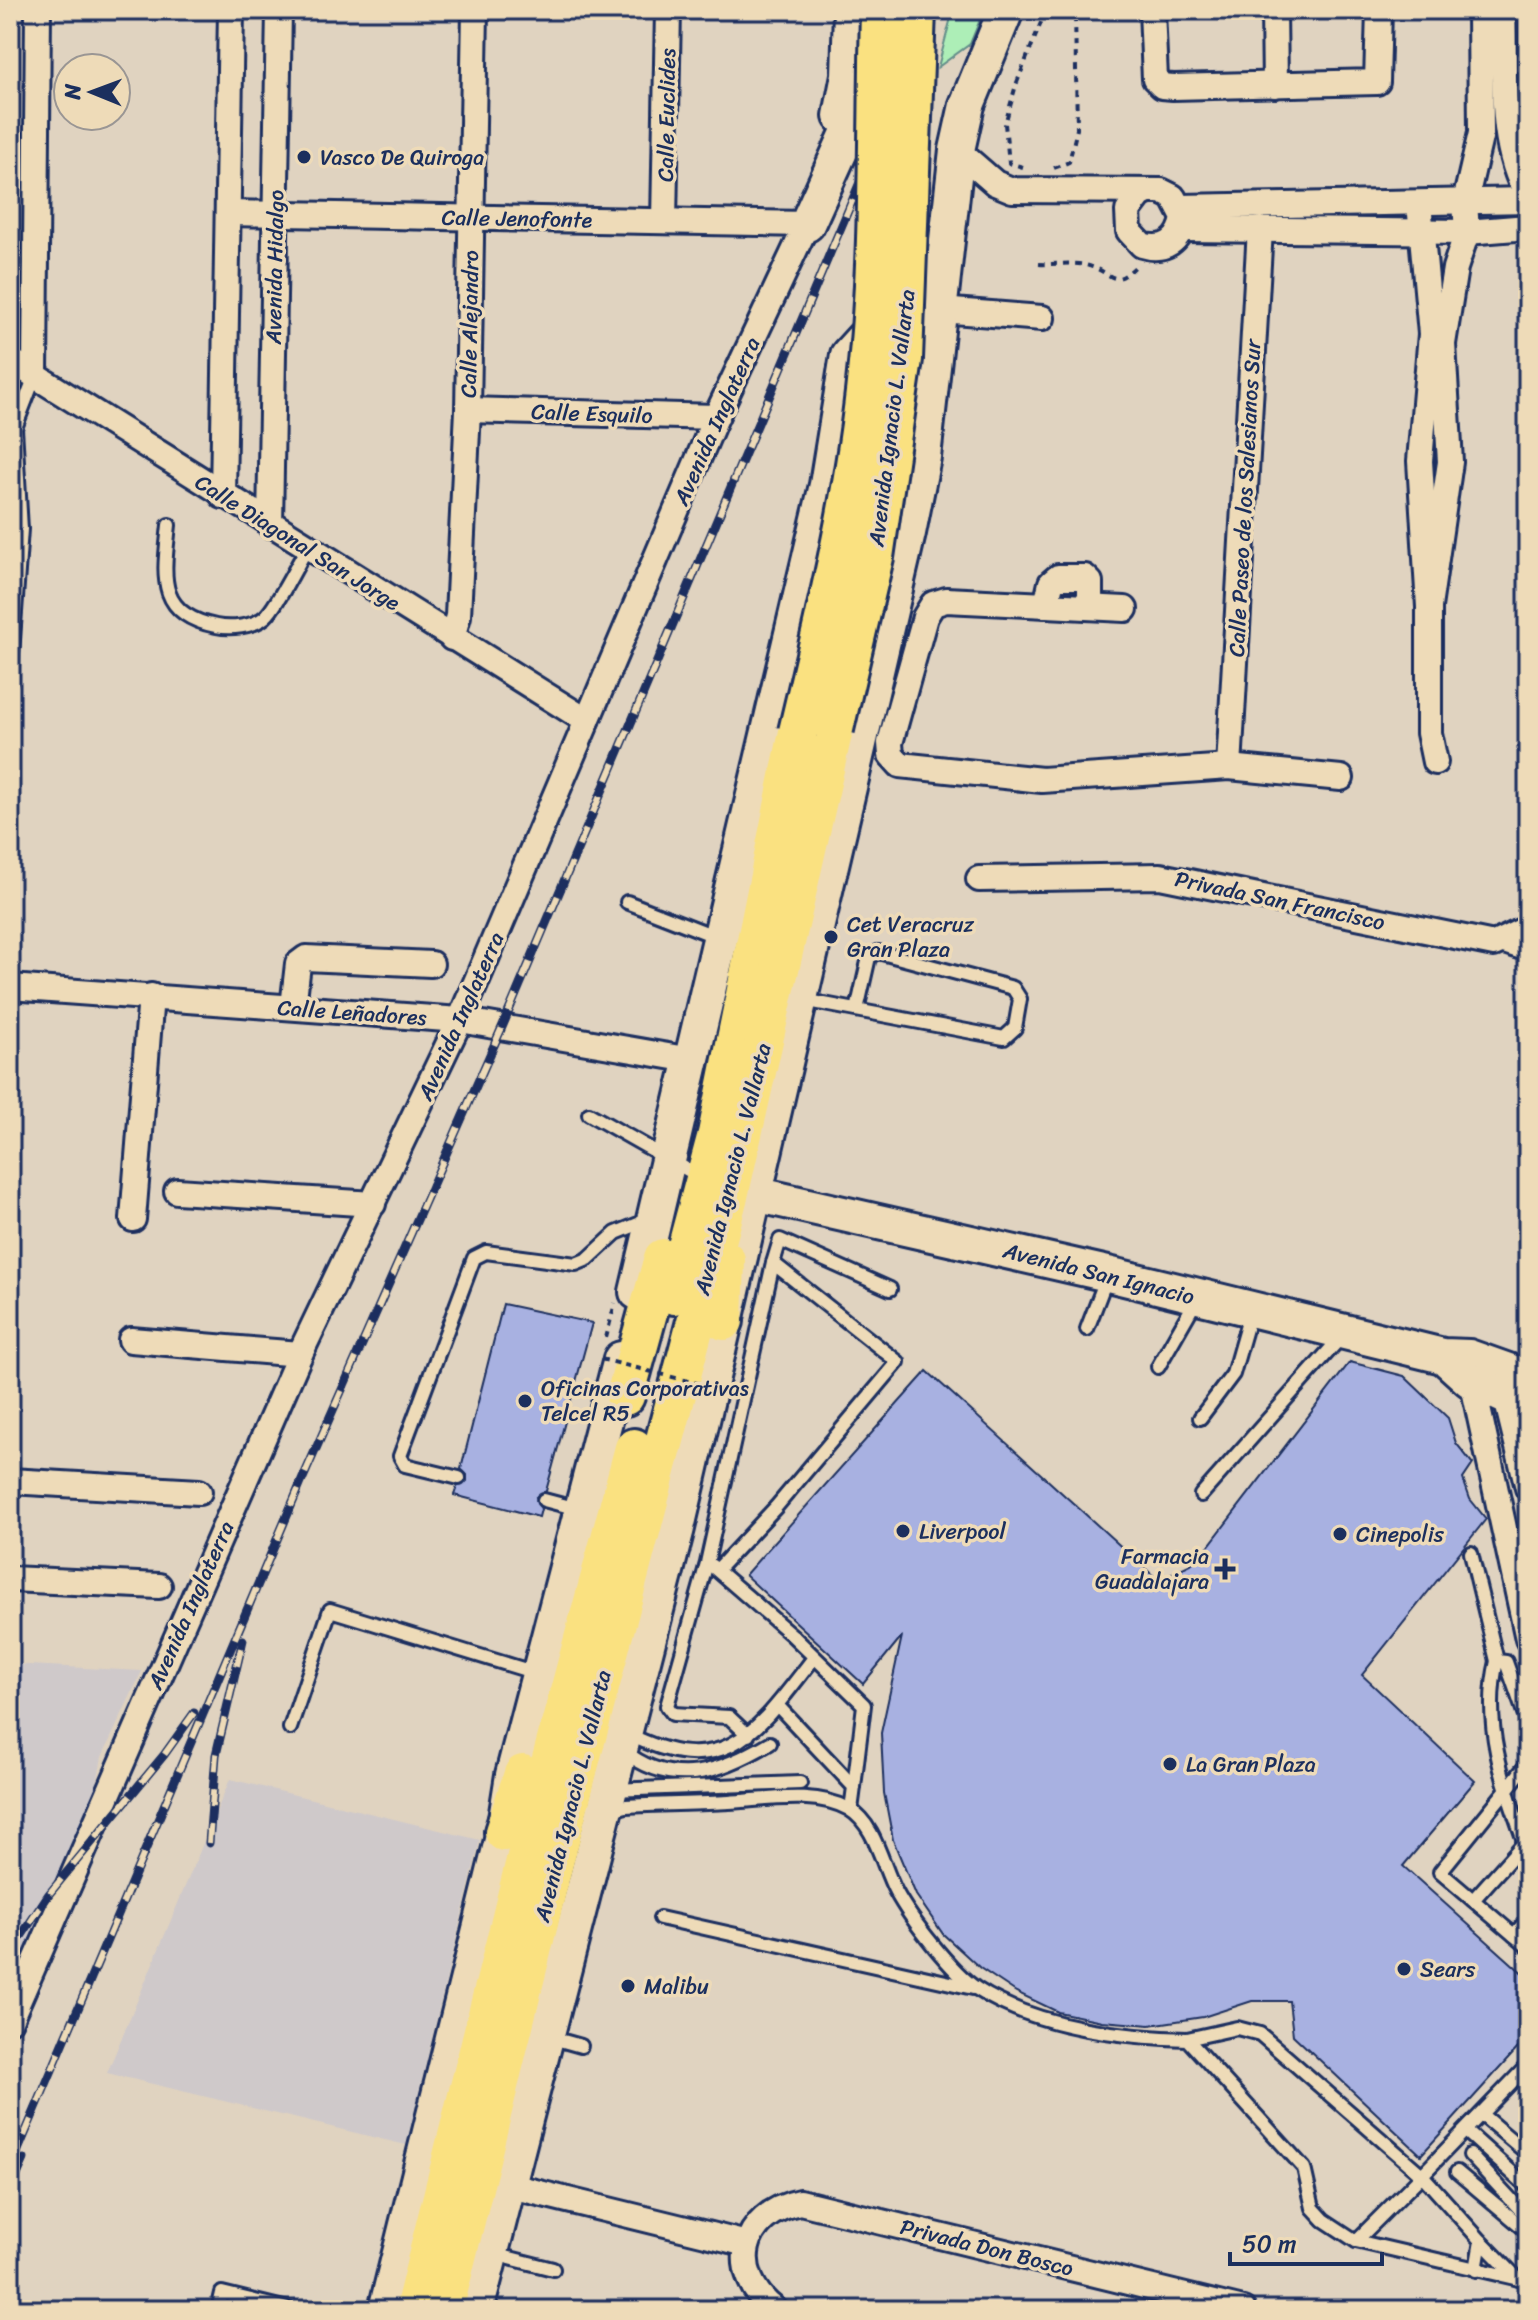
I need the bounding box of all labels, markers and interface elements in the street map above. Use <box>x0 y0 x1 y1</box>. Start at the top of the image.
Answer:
street label: Calle Euclides <box>646 48 687 182</box>
north arrow <box>52 52 132 132</box>
text: N <box>53 83 92 101</box>
place label: Vasco De Quiroga <box>320 138 484 177</box>
marker: Vasco De Quiroga <box>295 148 313 166</box>
street label: Avenida Hidalgo <box>254 189 295 346</box>
street label: Calle Jenofonte <box>441 198 593 239</box>
street label: Calle Alejandro <box>449 250 490 398</box>
street label: Avenida Ignacio L. Vallarta <box>856 287 927 550</box>
street label: Avenida Inglaterra <box>661 330 771 513</box>
street label: Calle Paseo de los Salesianos Sur <box>1217 336 1272 658</box>
street label: Calle Esquilo <box>531 392 653 435</box>
street label: Calle Diagonal San Jorge <box>187 463 409 622</box>
street label: Privada San Francisco <box>1171 859 1389 942</box>
place label: Cet Veracruz Gran Plaza <box>847 905 975 969</box>
street label: Avenida Inglaterra <box>405 925 515 1108</box>
marker: Cet Veracruz Gran Plaza <box>822 928 840 946</box>
street label: Calle Leñadores <box>276 988 428 1037</box>
street label: Avenida Ignacio L. Vallarta <box>682 1039 783 1300</box>
street label: Avenida San Ignacio <box>998 1231 1199 1316</box>
place label: Oficinas Corporativas Telcel R5 <box>541 1369 749 1433</box>
marker: Oficinas Corporativas Telcel R5 <box>516 1392 534 1410</box>
place label: Liverpool <box>919 1512 1006 1551</box>
street label: Avenida Inglaterra <box>135 1514 245 1697</box>
place label: Cinepolis <box>1356 1515 1445 1554</box>
marker: Liverpool <box>894 1522 912 1540</box>
marker: Cinepolis <box>1331 1525 1349 1543</box>
place label: Farmacia Guadalajara <box>1095 1537 1209 1601</box>
marker: Farmacia Guadalajara <box>1216 1560 1234 1578</box>
street label: Avenida Ignacio L. Vallarta <box>522 1666 623 1927</box>
place label: La Gran Plaza <box>1186 1745 1316 1784</box>
marker: La Gran Plaza <box>1161 1755 1179 1773</box>
place label: Sears <box>1420 1950 1476 1989</box>
marker: Sears <box>1395 1960 1413 1978</box>
place label: Malibu <box>644 1967 709 2006</box>
marker: Malibu <box>619 1977 637 1995</box>
street label: Privada Don Bosco <box>896 2207 1078 2288</box>
scale bar <box>1230 2216 1382 2266</box>
text: 50 m <box>1242 2223 1297 2265</box>

